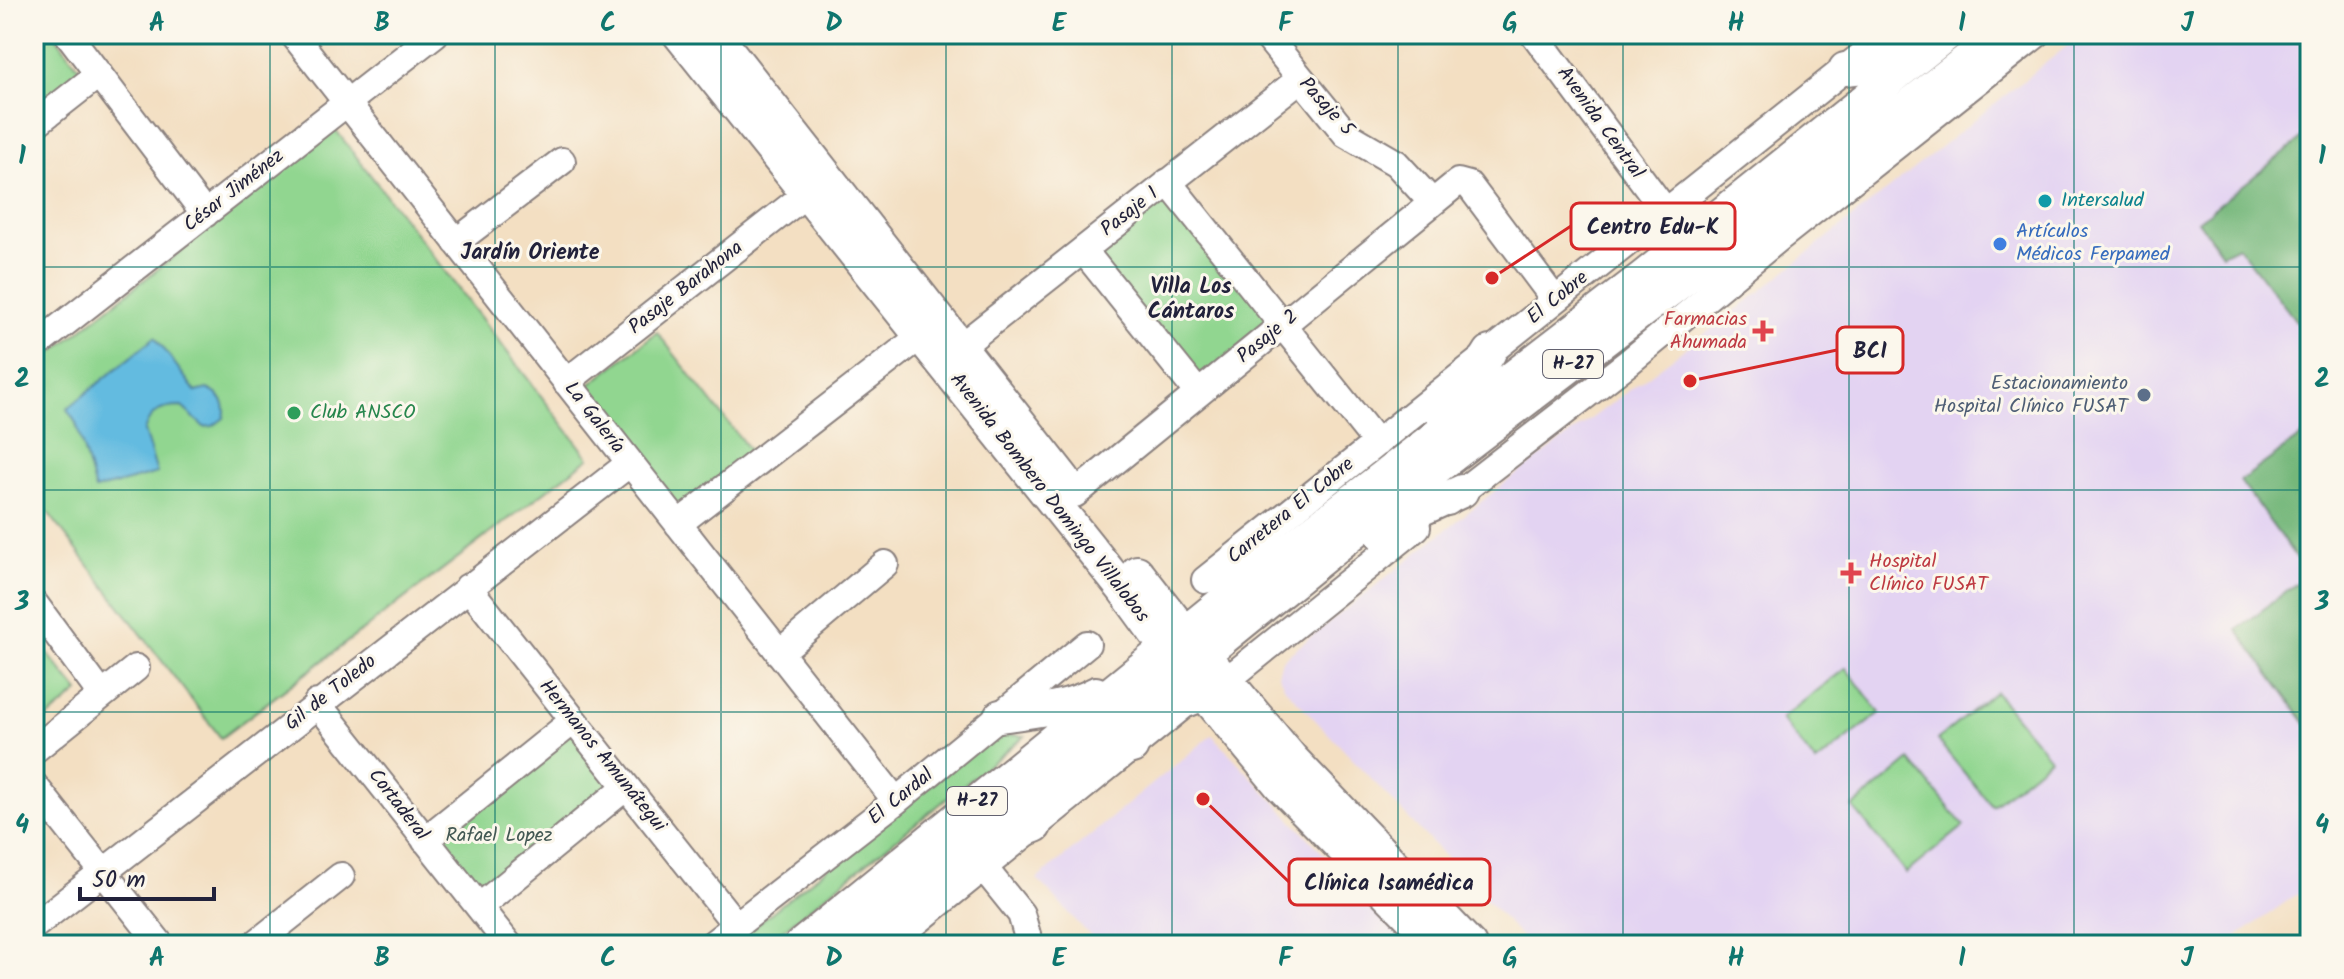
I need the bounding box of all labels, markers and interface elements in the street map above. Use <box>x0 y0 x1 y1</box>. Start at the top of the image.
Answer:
text: A <box>149 3 165 45</box>
text: B <box>374 3 390 45</box>
text: C <box>600 3 616 45</box>
text: D <box>825 3 843 45</box>
text: E <box>1052 3 1068 45</box>
text: F <box>1278 3 1294 45</box>
text: G <box>1502 3 1518 45</box>
text: H <box>1728 3 1745 45</box>
text: I <box>1958 3 1966 45</box>
text: J <box>2181 3 2195 45</box>
street label: Avenida Central <box>1548 60 1652 186</box>
street label: Pasaje 5 <box>1290 70 1362 145</box>
text: 1 <box>18 136 26 178</box>
text: 1 <box>2318 136 2326 178</box>
street label: César Jiménez <box>177 141 291 241</box>
street label: Pasaje 1 <box>1094 179 1166 245</box>
place label: Intersalud <box>2061 185 2145 217</box>
marker: Intersalud <box>2036 192 2054 210</box>
callout: Centro Edu-K <box>1571 203 1735 249</box>
text: Centro Edu-K <box>1587 211 1719 246</box>
place label: Artículos Médicos Ferpamed <box>2016 216 2171 271</box>
street label: Pasaje Barahona <box>622 233 750 343</box>
marker: Artículos Médicos Ferpamed <box>1991 235 2009 253</box>
district label: Jardín Oriente <box>461 236 600 271</box>
street label: El Cobre <box>1520 263 1596 333</box>
district label: Villa Los Cántaros <box>1148 270 1235 330</box>
street label: Pasaje 2 <box>1230 302 1306 372</box>
place label: Farmacias Ahumada <box>1664 304 1747 359</box>
marker: Farmacias Ahumada <box>1754 322 1772 340</box>
callout: BCI <box>1837 327 1903 373</box>
text: BCI <box>1853 335 1887 370</box>
road number: H-27 <box>1543 350 1603 378</box>
text: 2 <box>14 359 30 401</box>
text: 2 <box>2314 359 2330 401</box>
street label: Avenida Bombero Domingo Villalobos <box>941 366 1157 630</box>
place label: Estacionamiento Hospital Clínico FUSAT <box>1934 368 2130 423</box>
street label: La Galería <box>555 375 633 461</box>
marker: Estacionamiento Hospital Clínico FUSAT <box>2135 386 2153 404</box>
place label: Club ANSCO <box>310 397 416 429</box>
marker: Club ANSCO <box>285 404 303 422</box>
street label: Carretera El Cobre <box>1220 449 1362 573</box>
place label: Hospital Clínico FUSAT <box>1869 546 1990 601</box>
marker: Hospital Clínico FUSAT <box>1840 562 1862 584</box>
text: 3 <box>14 582 29 624</box>
text: 3 <box>2314 582 2329 624</box>
street label: Gil de Toledo <box>278 647 384 739</box>
street label: Hermanos Amunátegui <box>530 672 675 840</box>
street label: El Cardal <box>861 760 941 834</box>
street label: Cortaderal <box>359 762 437 848</box>
road number: H-27 <box>947 787 1007 815</box>
text: 4 <box>15 805 29 847</box>
text: 4 <box>2315 805 2329 847</box>
park label: Rafael Lopez <box>445 820 553 852</box>
scale bar <box>80 851 214 901</box>
callout: Clínica Isamédica <box>1289 859 1490 905</box>
text: 50 m <box>92 861 146 900</box>
text: Clínica Isamédica <box>1304 867 1474 902</box>
text: A <box>149 938 165 979</box>
text: B <box>374 938 390 979</box>
text: C <box>600 938 616 979</box>
text: D <box>825 938 843 979</box>
text: E <box>1052 938 1068 979</box>
text: F <box>1278 938 1294 979</box>
text: G <box>1502 938 1518 979</box>
text: H <box>1728 938 1745 979</box>
text: I <box>1958 938 1966 979</box>
text: J <box>2181 938 2195 979</box>

